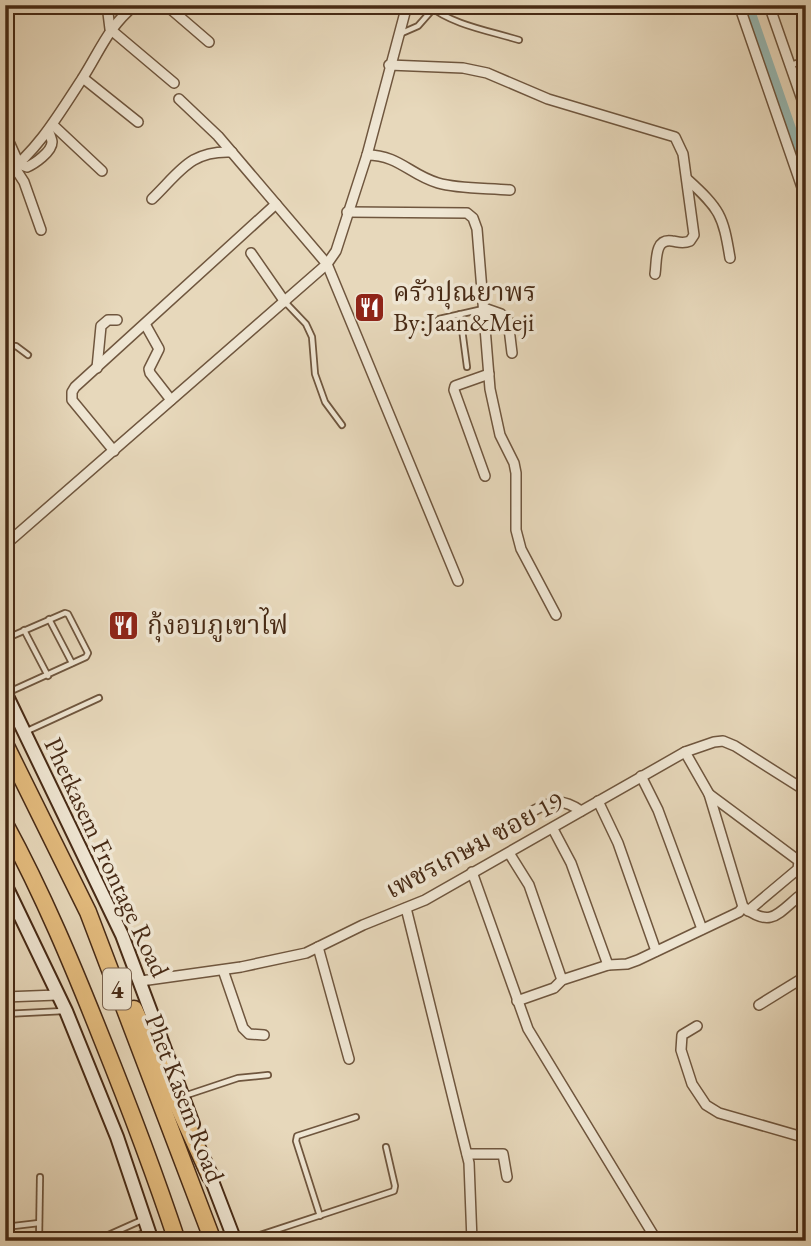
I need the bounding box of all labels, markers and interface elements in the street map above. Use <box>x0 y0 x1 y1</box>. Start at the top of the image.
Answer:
place label: ครัวปุณยาพร By:Jaan&Meji <box>393 275 536 339</box>
restaurant icon: ครัวปุณยาพร By:Jaan&Meji <box>353 290 387 324</box>
place label: กุ้งอบภูเขาไฟ <box>147 607 288 643</box>
restaurant icon: กุ้งอบภูเขาไฟ <box>107 608 141 642</box>
street label: Phetkasem Frontage Road <box>36 732 178 983</box>
street label: เพชรเกษม ซอย 19 <box>379 783 569 906</box>
road number: 4 <box>103 968 131 1009</box>
street label: Phet Kasem Road <box>137 1009 233 1188</box>

